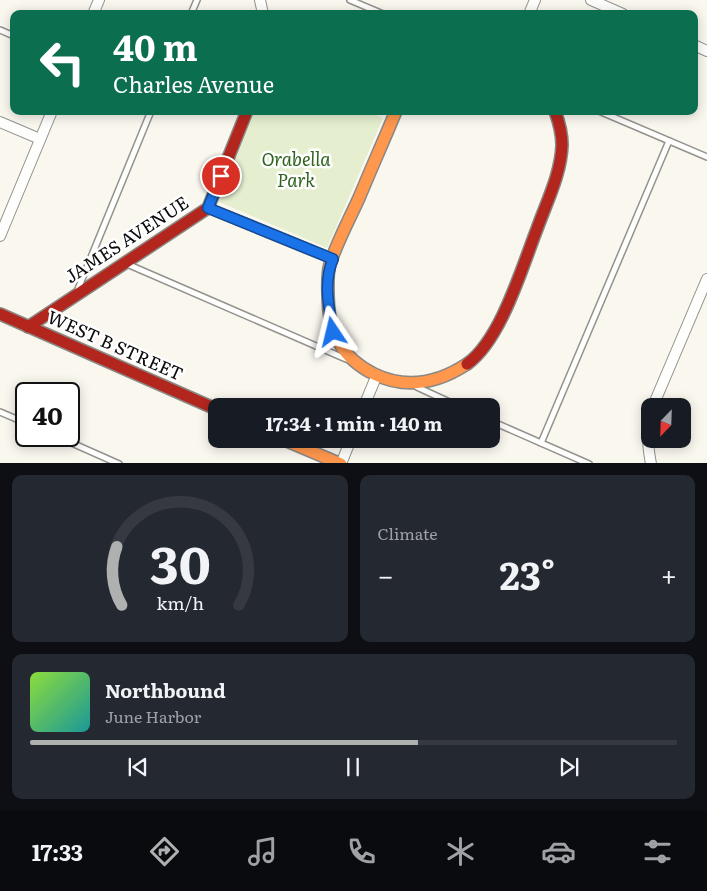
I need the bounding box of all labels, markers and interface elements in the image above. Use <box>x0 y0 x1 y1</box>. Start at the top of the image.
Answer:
text: 40 m <box>113 20 198 72</box>
icon: left <box>30 30 95 95</box>
text: Charles Avenue <box>113 67 274 100</box>
park label: Orabella Park <box>262 145 331 193</box>
pin <box>200 155 242 197</box>
icon: arrive <box>207 162 235 190</box>
street label: JAMES AVENUE <box>59 188 193 289</box>
street label: WEST B STREET <box>43 303 188 387</box>
position arrow <box>306 305 358 357</box>
speed limit sign: 40 <box>15 382 80 447</box>
north arrow <box>641 398 691 448</box>
map controls <box>641 398 691 448</box>
text: 17:34 · 1 min · 140 m <box>266 409 442 437</box>
text: Climate <box>378 521 438 545</box>
text: 30 <box>149 523 210 600</box>
text: 23° <box>499 545 555 602</box>
text: − <box>378 553 394 595</box>
text: + <box>661 553 677 595</box>
text: km/h <box>156 589 204 616</box>
text: Northbound <box>105 676 226 704</box>
text: June Harbor <box>105 704 201 728</box>
icon: previous <box>124 753 152 781</box>
icon: pause <box>339 753 367 781</box>
icon: next <box>555 753 583 781</box>
icon: directions <box>147 834 182 869</box>
icon: music <box>245 834 280 869</box>
icon: phone <box>344 834 379 869</box>
icon: climate <box>443 834 478 869</box>
icon: car <box>541 834 576 869</box>
icon: filters <box>640 834 675 869</box>
text: 17:33 <box>32 835 83 868</box>

